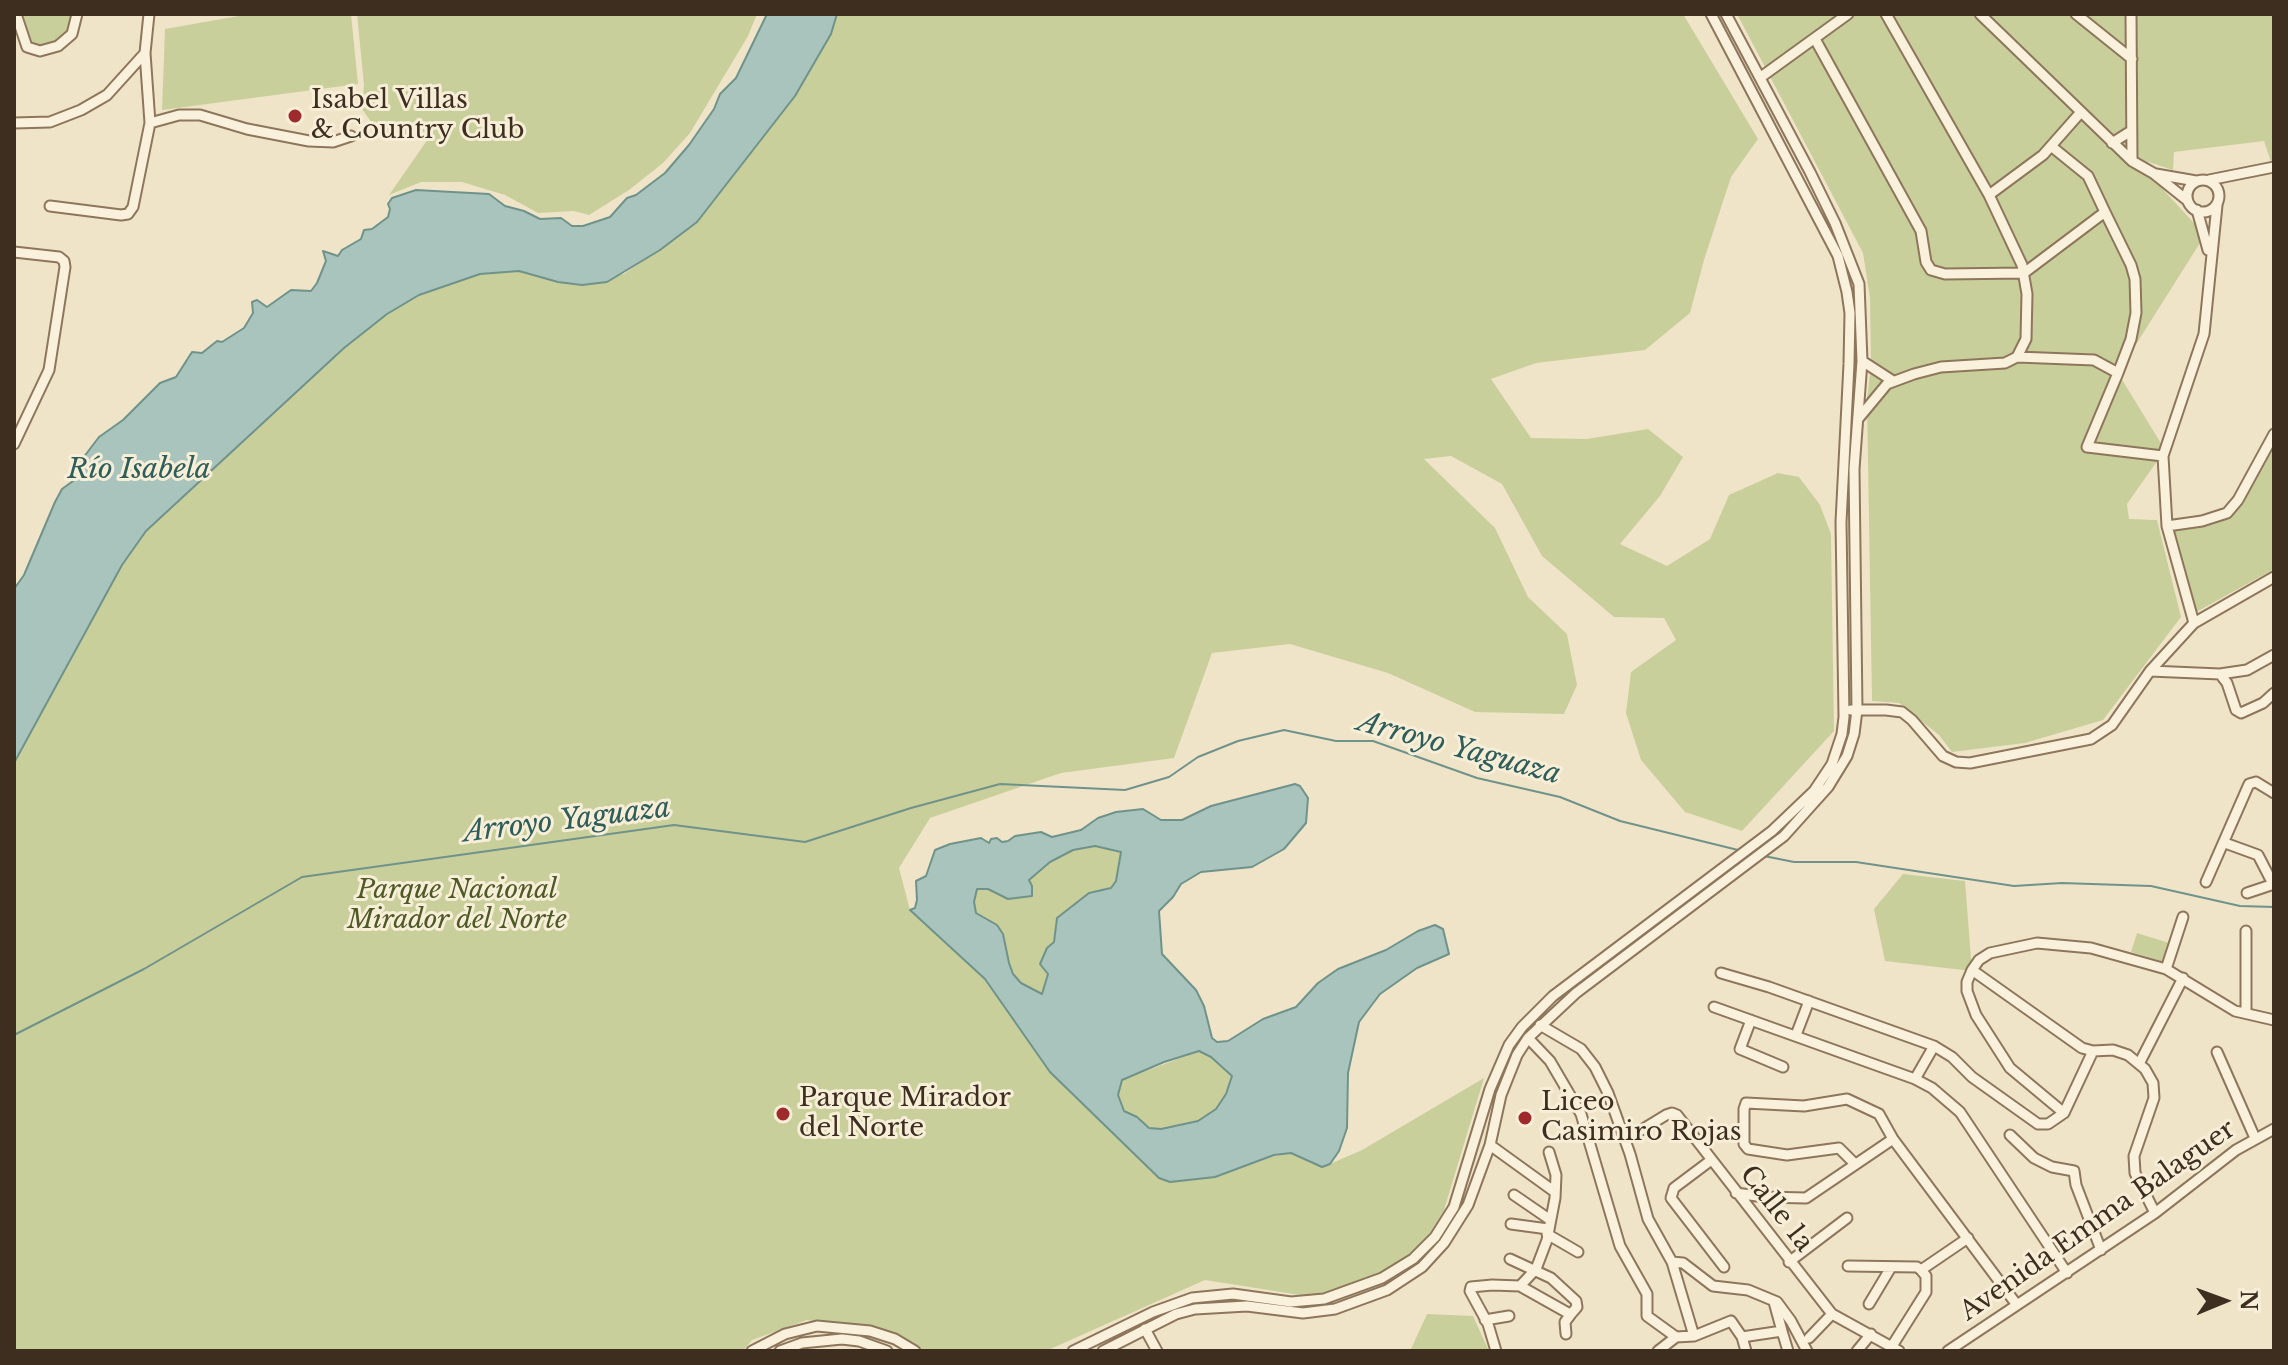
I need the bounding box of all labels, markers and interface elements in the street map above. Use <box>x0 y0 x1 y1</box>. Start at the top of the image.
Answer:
place label: Isabel Villas & Country Club <box>311 85 525 146</box>
marker: Isabel Villas & Country Club <box>286 107 304 125</box>
water label: Río Isabela <box>67 453 211 487</box>
water label: Arroyo Yaguaza <box>1354 706 1564 792</box>
water label: Arroyo Yaguaza <box>462 792 672 850</box>
park label: Parque Nacional Mirador del Norte <box>347 875 567 936</box>
place label: Parque Mirador del Norte <box>799 1083 1011 1144</box>
place label: Liceo Casimiro Rojas <box>1541 1087 1742 1148</box>
marker: Parque Mirador del Norte <box>774 1105 792 1123</box>
marker: Liceo Casimiro Rojas <box>1516 1109 1534 1127</box>
street label: Avenida Emma Balaguer <box>1954 1114 2242 1328</box>
street label: Calle 1a <box>1733 1160 1819 1258</box>
north arrow <box>2184 1261 2264 1341</box>
text: N <box>2235 1290 2262 1311</box>

